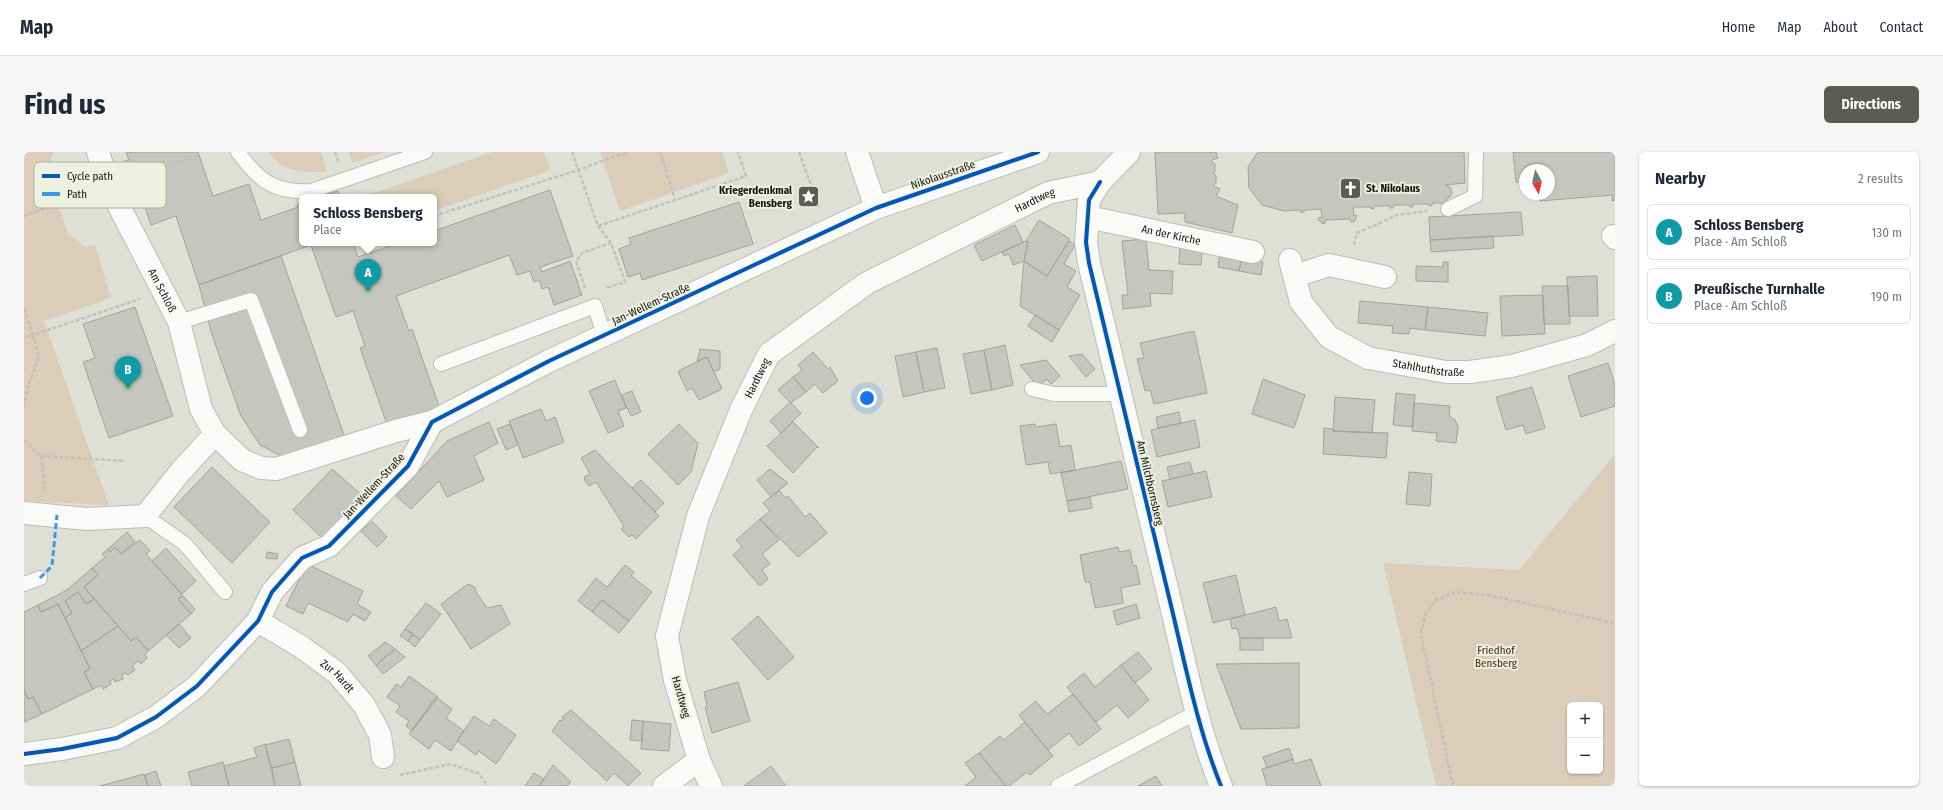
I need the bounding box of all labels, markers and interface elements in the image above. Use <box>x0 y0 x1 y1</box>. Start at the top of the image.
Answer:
text: Map <box>20 16 53 39</box>
text: Home <box>1722 19 1755 36</box>
text: Map <box>1777 19 1801 36</box>
text: About <box>1823 19 1858 36</box>
text: Contact <box>1880 19 1923 36</box>
button: Directions <box>1824 86 1919 123</box>
text: Find us <box>24 88 106 121</box>
street label: Nikolausstraße <box>909 158 977 192</box>
legend <box>34 162 166 208</box>
north arrow <box>1519 164 1555 200</box>
text: Nearby <box>1655 168 1706 189</box>
text: Cycle path <box>67 170 113 183</box>
text: 2 results <box>1858 171 1903 186</box>
church icon: St. Nikolaus <box>1337 175 1363 201</box>
place label: St. Nikolaus <box>1366 182 1420 195</box>
place icon: Kriegerdenkmal Bensberg <box>795 183 821 209</box>
place label: Kriegerdenkmal Bensberg <box>719 184 793 210</box>
street label: Hardtweg <box>1013 185 1057 215</box>
text: Path <box>67 188 87 201</box>
popup <box>299 194 437 246</box>
text: Schloss Bensberg <box>313 204 423 222</box>
text: Schloss Bensberg <box>1694 216 1803 234</box>
text: Place <box>313 222 341 237</box>
street label: An der Kirche <box>1140 222 1202 247</box>
text: A <box>1665 225 1673 240</box>
text: 130 m <box>1871 225 1902 240</box>
text: Place · Am Schloß <box>1694 234 1787 249</box>
pin: A <box>355 259 381 292</box>
street label: Am Schloß <box>146 266 179 314</box>
street label: Jan-Wellem-Straße <box>610 280 692 328</box>
text: Preußische Turnhalle <box>1694 280 1825 298</box>
text: B <box>1665 289 1673 304</box>
text: 190 m <box>1871 289 1902 304</box>
text: Place · Am Schloß <box>1694 298 1787 313</box>
street label: Hardtweg <box>742 355 773 400</box>
pin: B <box>115 356 141 389</box>
street label: Stahlhuthstraße <box>1392 356 1465 379</box>
your location <box>857 388 877 408</box>
street label: Am Milchbornsberg <box>1134 439 1166 528</box>
street label: Jan-Wellem-Straße <box>340 451 408 521</box>
park label: Friedhof Bensberg <box>1475 644 1518 670</box>
street label: Zur Hardt <box>318 657 357 695</box>
street label: Hardtweg <box>669 675 693 720</box>
map controls <box>1567 702 1603 774</box>
button: + <box>1567 702 1603 738</box>
button: − <box>1567 738 1603 774</box>

